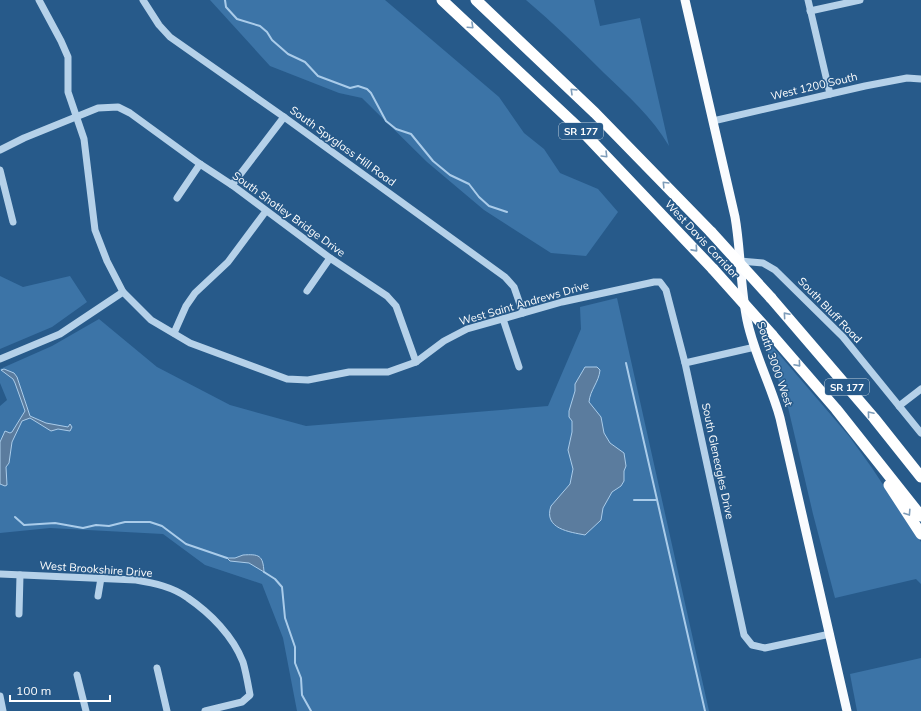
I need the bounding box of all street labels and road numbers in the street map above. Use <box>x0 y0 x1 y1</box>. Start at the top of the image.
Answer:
street label: West 1200 South <box>769 69 859 103</box>
street label: South Spyglass Hill Road <box>287 103 399 189</box>
road number: SR 177 <box>559 123 603 139</box>
street label: South Shotley Bridge Drive <box>230 168 348 260</box>
street label: West Davis Corridor <box>662 197 742 281</box>
street label: South Bluff Road <box>795 274 865 346</box>
street label: West Saint Andrews Drive <box>458 278 590 328</box>
street label: South 3000 West <box>754 320 796 408</box>
road number: SR 177 <box>825 379 869 395</box>
street label: South Gleneagles Drive <box>699 402 737 520</box>
street label: West Brookshire Drive <box>39 558 153 580</box>

